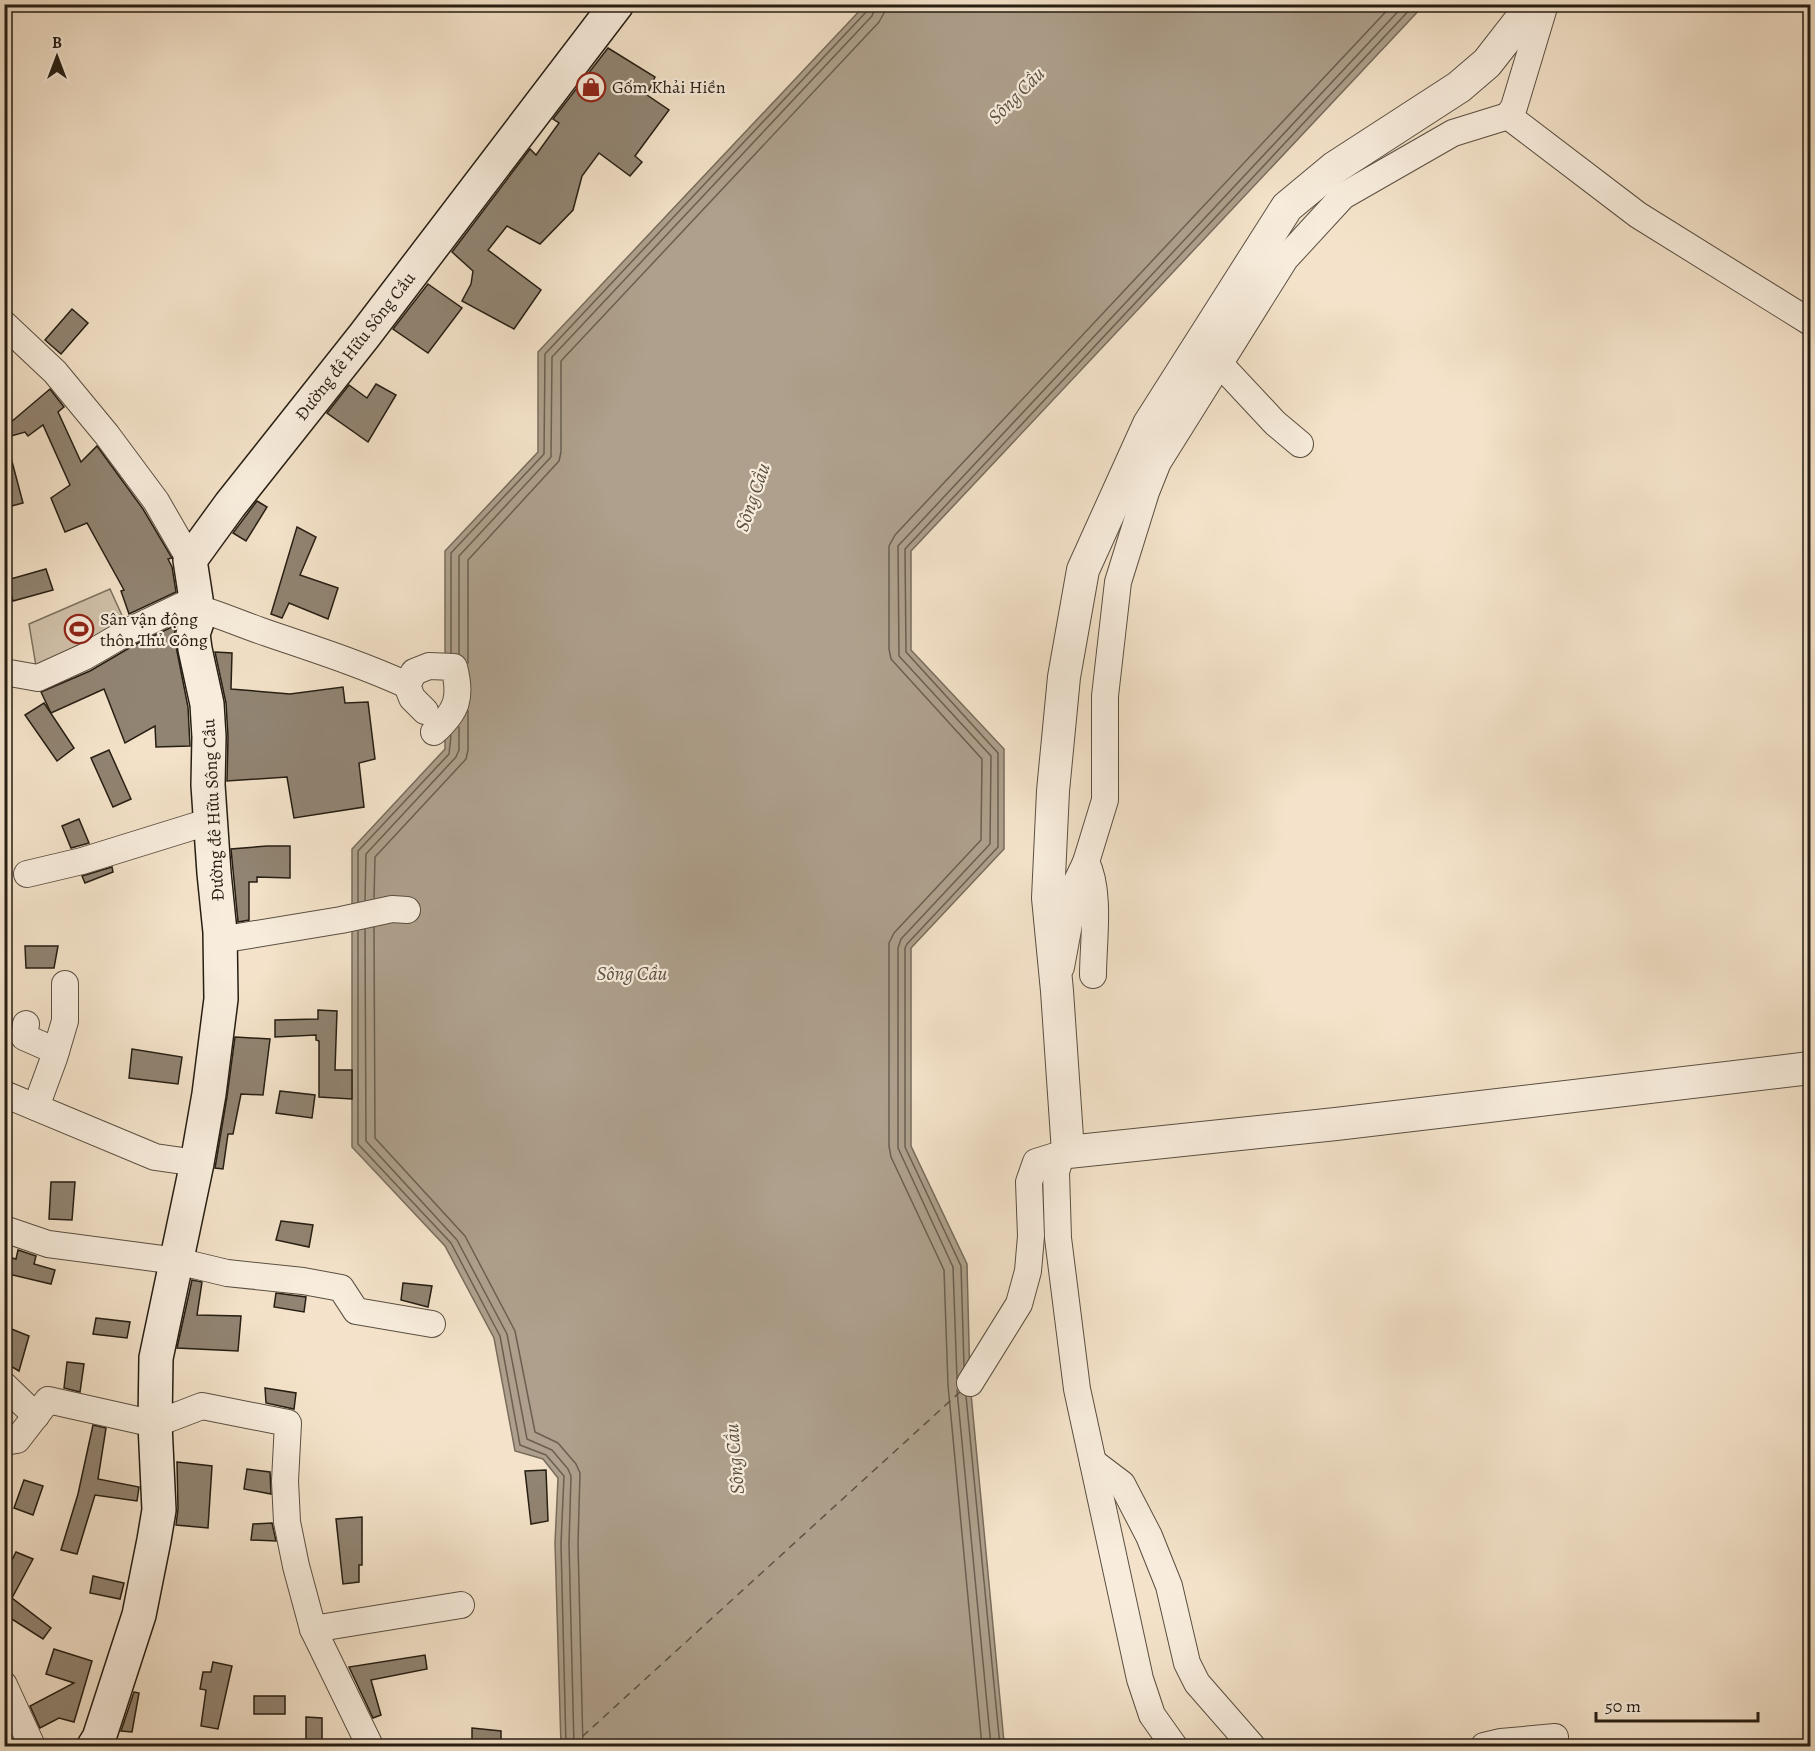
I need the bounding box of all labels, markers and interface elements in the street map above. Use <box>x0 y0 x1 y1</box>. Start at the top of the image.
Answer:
north arrow <box>27 27 87 87</box>
text: B <box>52 32 62 54</box>
water label: Sông Cầu <box>982 61 1051 130</box>
shop icon: Gốm Khải Hiền <box>575 71 607 103</box>
place label: Gốm Khải Hiền <box>612 75 726 99</box>
street label: Đường đê Hữu Sông Cầu <box>289 266 421 425</box>
water label: Sông Cầu <box>728 459 777 535</box>
place label: Sân vận động thôn Thủ Công <box>100 607 208 652</box>
sports icon: Sân vận động thôn Thủ Công <box>63 613 95 645</box>
street label: Đường đê Hữu Sông Cầu <box>196 718 230 902</box>
water label: Sông Cầu <box>597 960 668 987</box>
water label: Sông Cầu <box>718 1422 751 1495</box>
scale bar <box>1596 1685 1758 1723</box>
text: 50 m <box>1605 1694 1641 1718</box>

